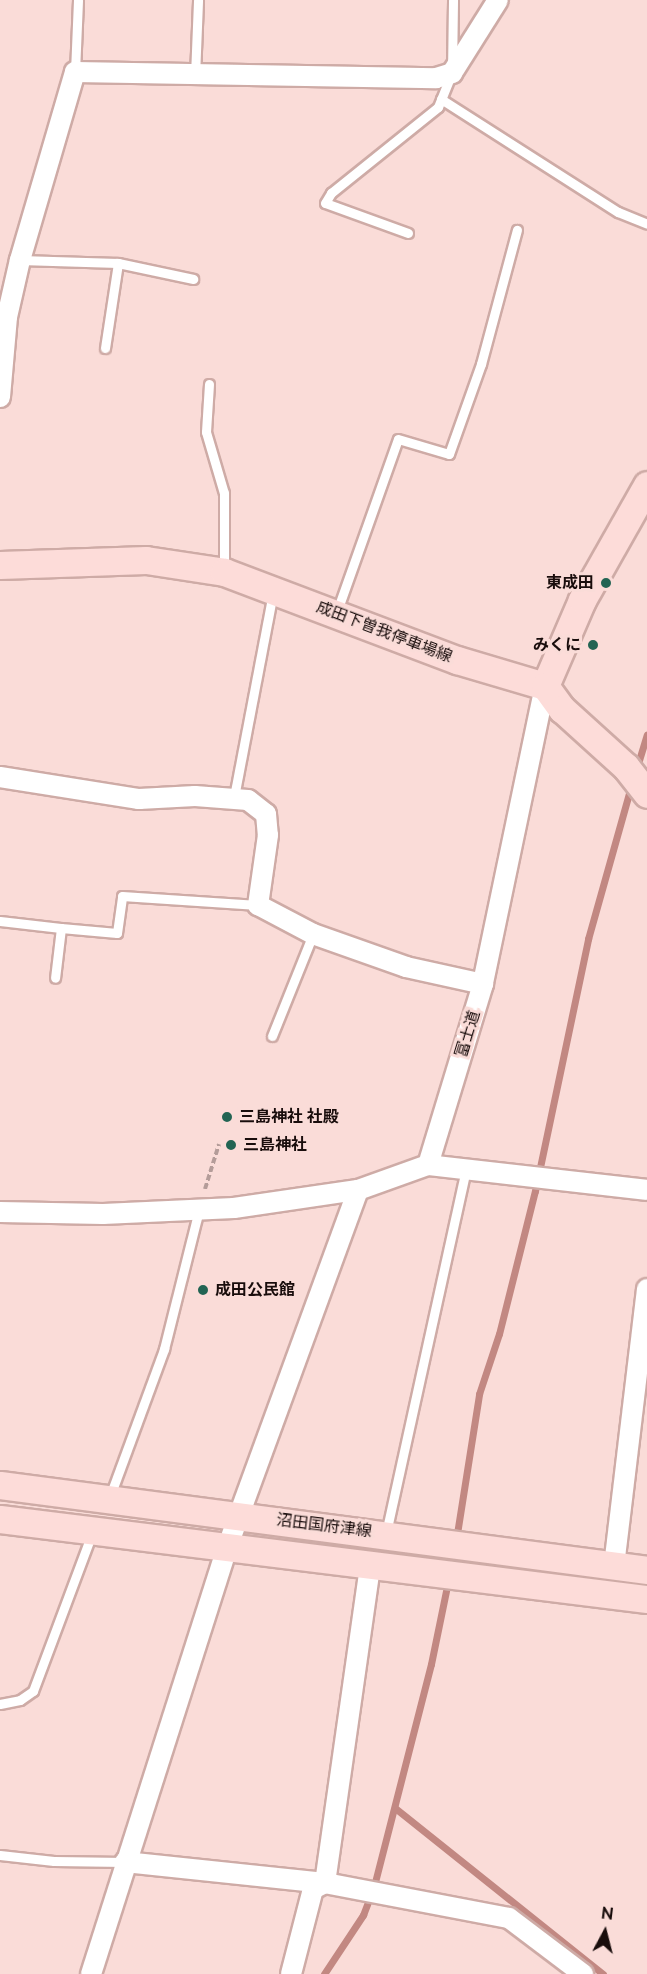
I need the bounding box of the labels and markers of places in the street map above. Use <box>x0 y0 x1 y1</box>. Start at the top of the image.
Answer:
place label: 東成田 <box>546 573 594 593</box>
marker: 東成田 <box>599 576 613 590</box>
place label: みくに <box>533 635 581 655</box>
marker: みくに <box>586 638 600 652</box>
place label: 三島神社 社殿 <box>239 1107 339 1127</box>
marker: 三島神社 社殿 <box>220 1110 234 1124</box>
place label: 三島神社 <box>243 1135 307 1155</box>
marker: 三島神社 <box>224 1138 238 1152</box>
place label: 成田公民館 <box>215 1280 295 1300</box>
marker: 成田公民館 <box>196 1283 210 1297</box>

